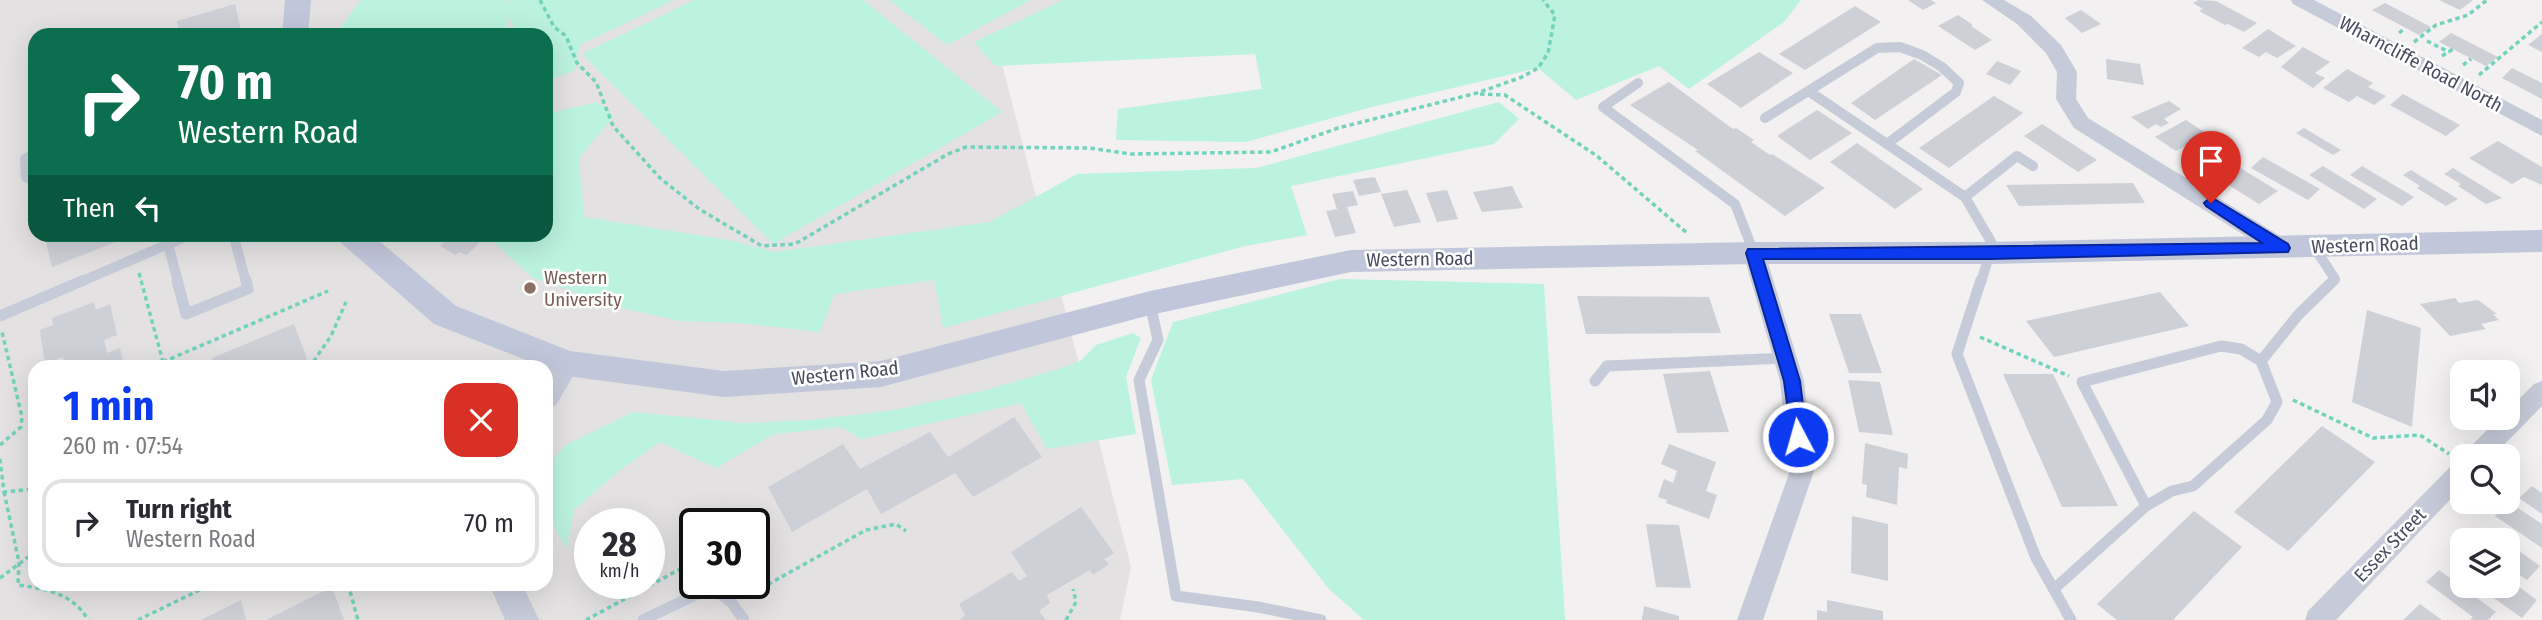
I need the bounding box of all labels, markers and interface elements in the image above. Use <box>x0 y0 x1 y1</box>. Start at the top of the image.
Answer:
street label: Wharncliffe Road North <box>2335 11 2507 117</box>
text: 70 m <box>178 53 273 112</box>
icon: right <box>63 56 154 147</box>
text: Western Road <box>178 113 359 151</box>
pin <box>2181 131 2241 203</box>
icon: arrive <box>2192 142 2230 180</box>
icon: left <box>129 189 167 227</box>
text: Then <box>63 193 115 224</box>
street label: Western Road <box>2311 232 2419 258</box>
street label: Western Road <box>1366 247 1474 271</box>
place label: Western University <box>544 266 622 311</box>
marker: Western University <box>522 280 538 296</box>
street label: Western Road <box>790 356 900 390</box>
map controls <box>2450 360 2520 598</box>
button: sound <box>2450 360 2520 430</box>
text: 1 min <box>63 381 154 431</box>
button: close <box>444 383 518 457</box>
position arrow <box>1761 400 1835 474</box>
text: 260 m · 07:54 <box>63 432 183 460</box>
button: search <box>2450 444 2520 514</box>
text: Turn right <box>126 494 232 525</box>
street label: Essex Street <box>2349 503 2431 587</box>
icon: right <box>67 504 105 542</box>
text: 70 m <box>464 508 514 539</box>
speed limit sign: 30 <box>679 508 770 599</box>
text: 28 <box>602 523 637 565</box>
text: Western Road <box>126 525 256 553</box>
button: layers <box>2450 528 2520 598</box>
text: km/h <box>599 560 640 582</box>

